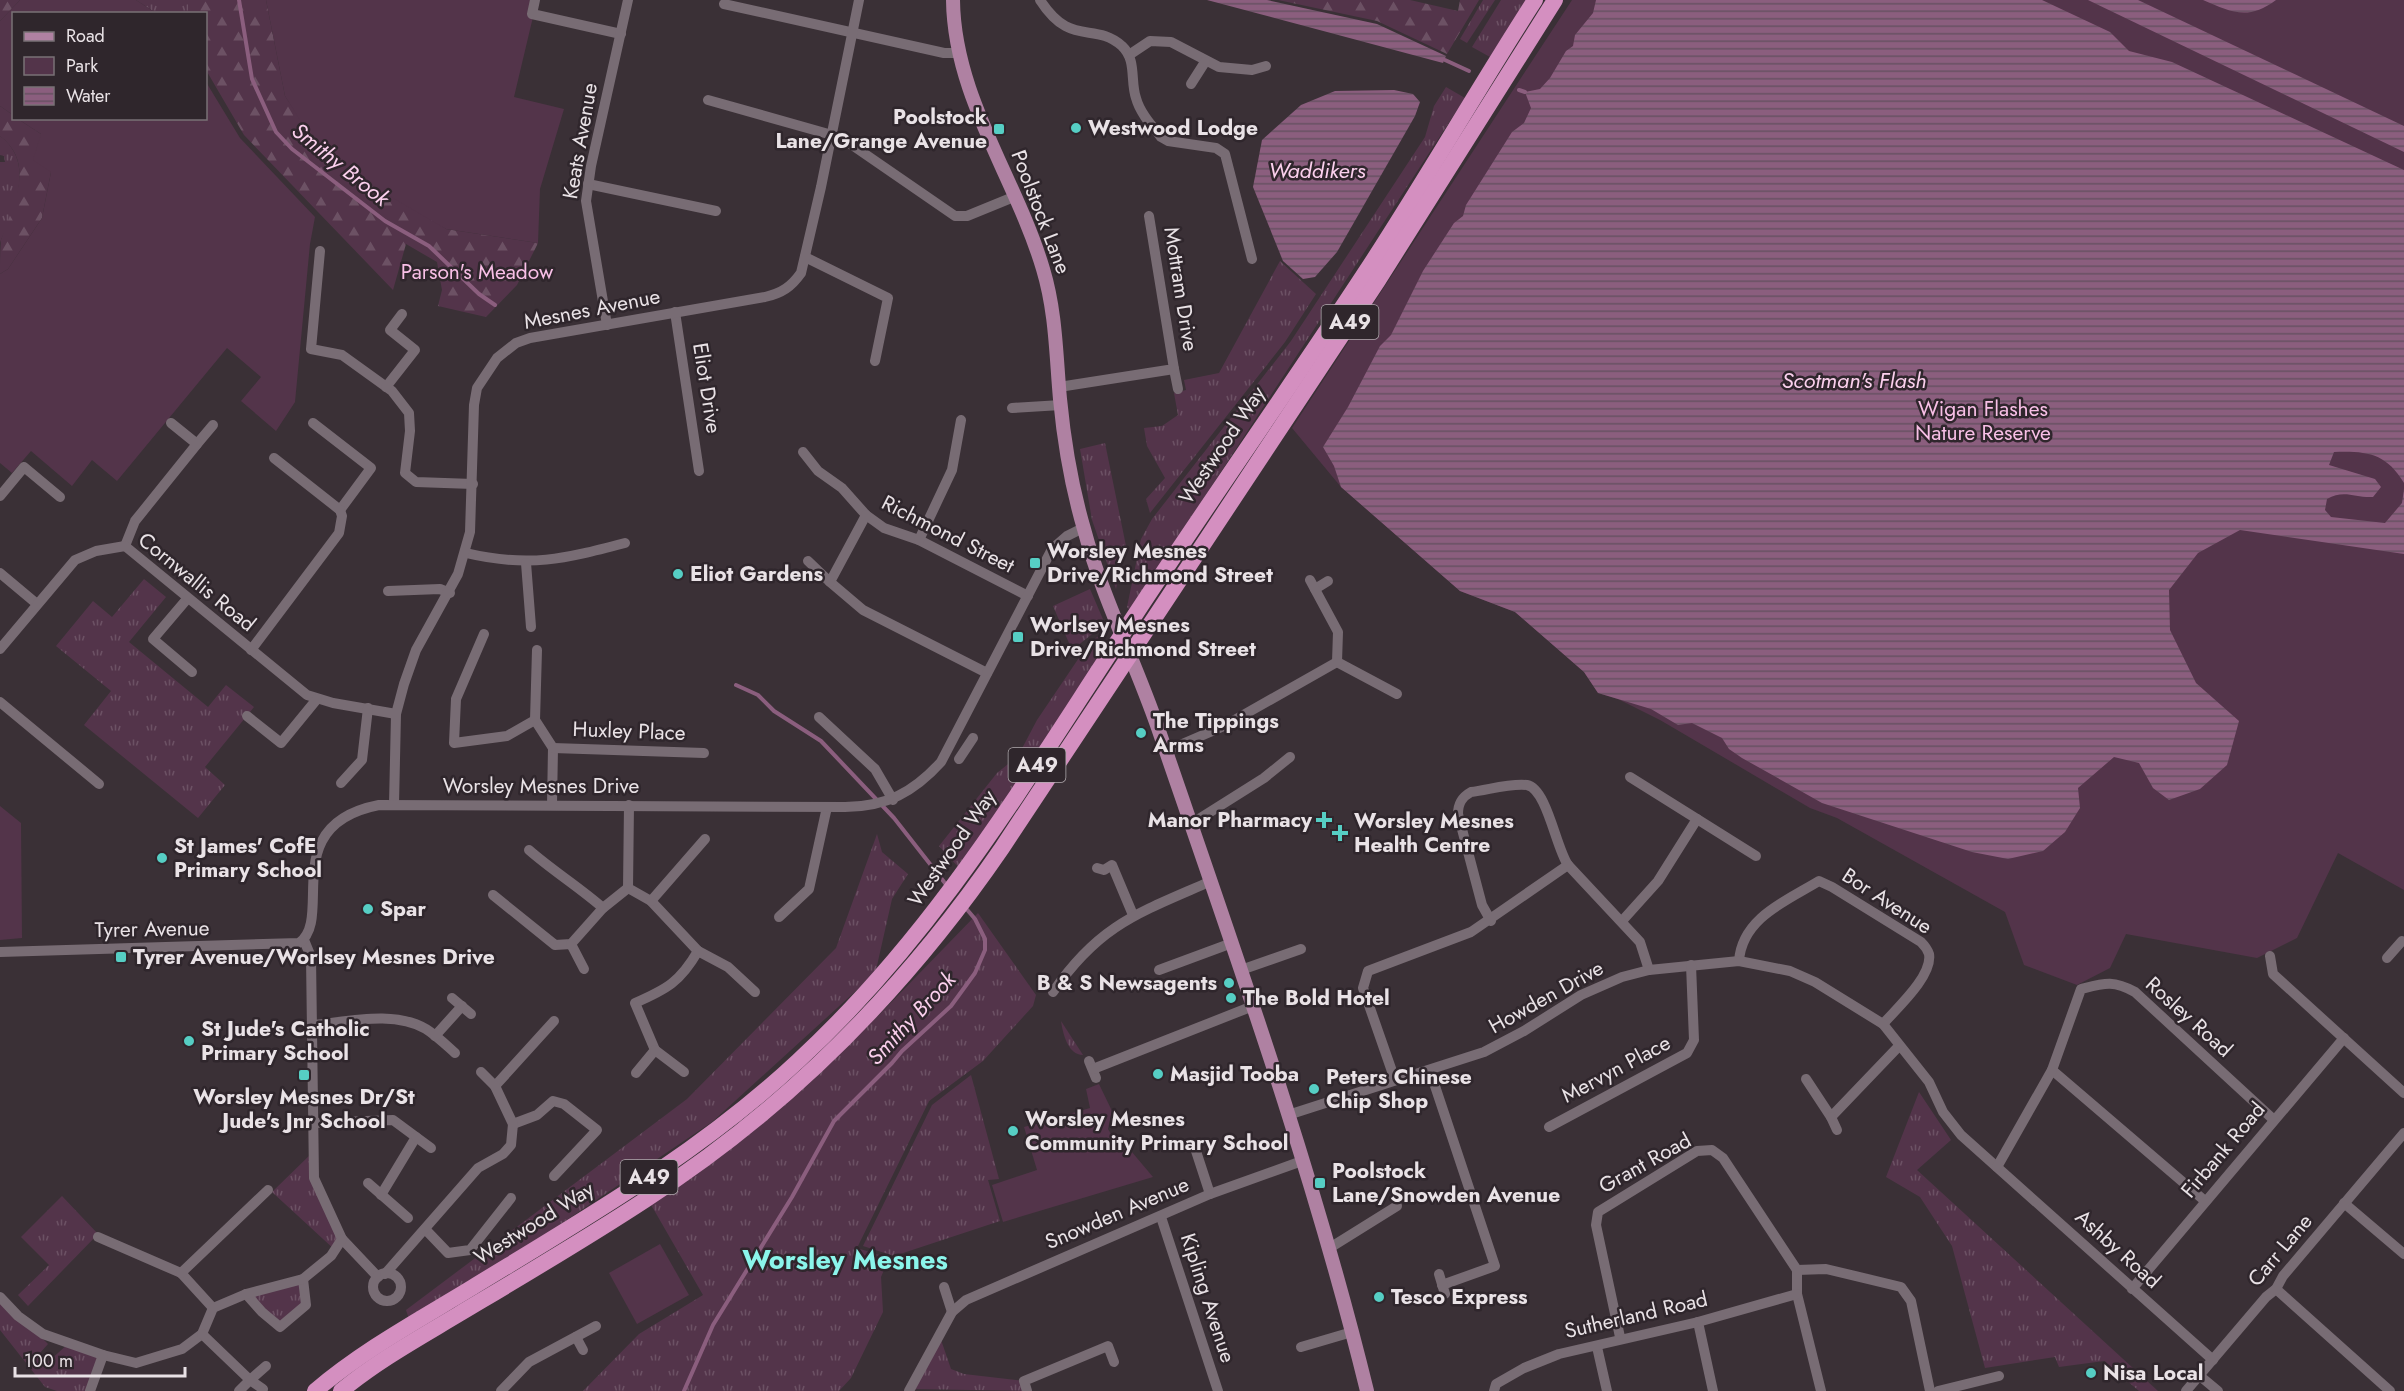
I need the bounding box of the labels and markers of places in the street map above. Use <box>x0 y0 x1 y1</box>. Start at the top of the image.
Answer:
place label: Poolstock Lane/Grange Avenue <box>775 102 987 156</box>
place label: Westwood Lodge <box>1088 113 1258 143</box>
marker: Westwood Lodge <box>1069 121 1083 135</box>
marker: Poolstock Lane/Grange Avenue <box>992 122 1006 136</box>
place label: Worsley Mesnes Drive/Richmond Street <box>1047 536 1273 590</box>
marker: Worsley Mesnes Drive/Richmond Street <box>1028 556 1042 570</box>
place label: Eliot Gardens <box>690 559 824 589</box>
marker: Eliot Gardens <box>671 567 685 581</box>
place label: Worlsey Mesnes Drive/Richmond Street <box>1030 610 1256 664</box>
marker: Worlsey Mesnes Drive/Richmond Street <box>1011 630 1025 644</box>
place label: The Tippings Arms <box>1152 706 1279 760</box>
marker: The Tippings Arms <box>1134 726 1148 740</box>
place label: Manor Pharmacy <box>1148 805 1313 835</box>
place label: Worsley Mesnes Health Centre <box>1354 806 1514 860</box>
marker: Manor Pharmacy <box>1317 813 1331 827</box>
marker: Worsley Mesnes Health Centre <box>1331 824 1349 842</box>
place label: St James' CofE Primary School <box>174 831 322 885</box>
marker: St James' CofE Primary School <box>155 851 169 865</box>
place label: Spar <box>380 894 426 924</box>
marker: Spar <box>361 902 375 916</box>
place label: Tyrer Avenue/Worlsey Mesnes Drive <box>133 942 495 972</box>
marker: Tyrer Avenue/Worlsey Mesnes Drive <box>114 950 128 964</box>
place label: B & S Newsagents <box>1037 968 1217 998</box>
marker: B & S Newsagents <box>1222 976 1236 990</box>
place label: The Bold Hotel <box>1243 983 1390 1013</box>
marker: The Bold Hotel <box>1224 991 1238 1005</box>
place label: St Jude's Catholic Primary School <box>201 1014 370 1068</box>
marker: St Jude's Catholic Primary School <box>182 1034 196 1048</box>
place label: Masjid Tooba <box>1170 1059 1299 1089</box>
place label: Peters Chinese Chip Shop <box>1326 1062 1472 1116</box>
marker: Masjid Tooba <box>1151 1067 1165 1081</box>
marker: Worsley Mesnes Dr/St Jude's Jnr School <box>297 1068 311 1082</box>
place label: Worsley Mesnes Dr/St Jude's Jnr School <box>193 1082 415 1136</box>
marker: Peters Chinese Chip Shop <box>1307 1082 1321 1096</box>
place label: Worsley Mesnes Community Primary School <box>1025 1104 1288 1158</box>
marker: Worsley Mesnes Community Primary School <box>1006 1124 1020 1138</box>
place label: Poolstock Lane/Snowden Avenue <box>1332 1156 1560 1210</box>
marker: Poolstock Lane/Snowden Avenue <box>1313 1176 1327 1190</box>
place label: Tesco Express <box>1391 1282 1528 1312</box>
marker: Tesco Express <box>1372 1290 1386 1304</box>
place label: Nisa Local <box>2103 1358 2204 1388</box>
marker: Nisa Local <box>2084 1366 2098 1380</box>

